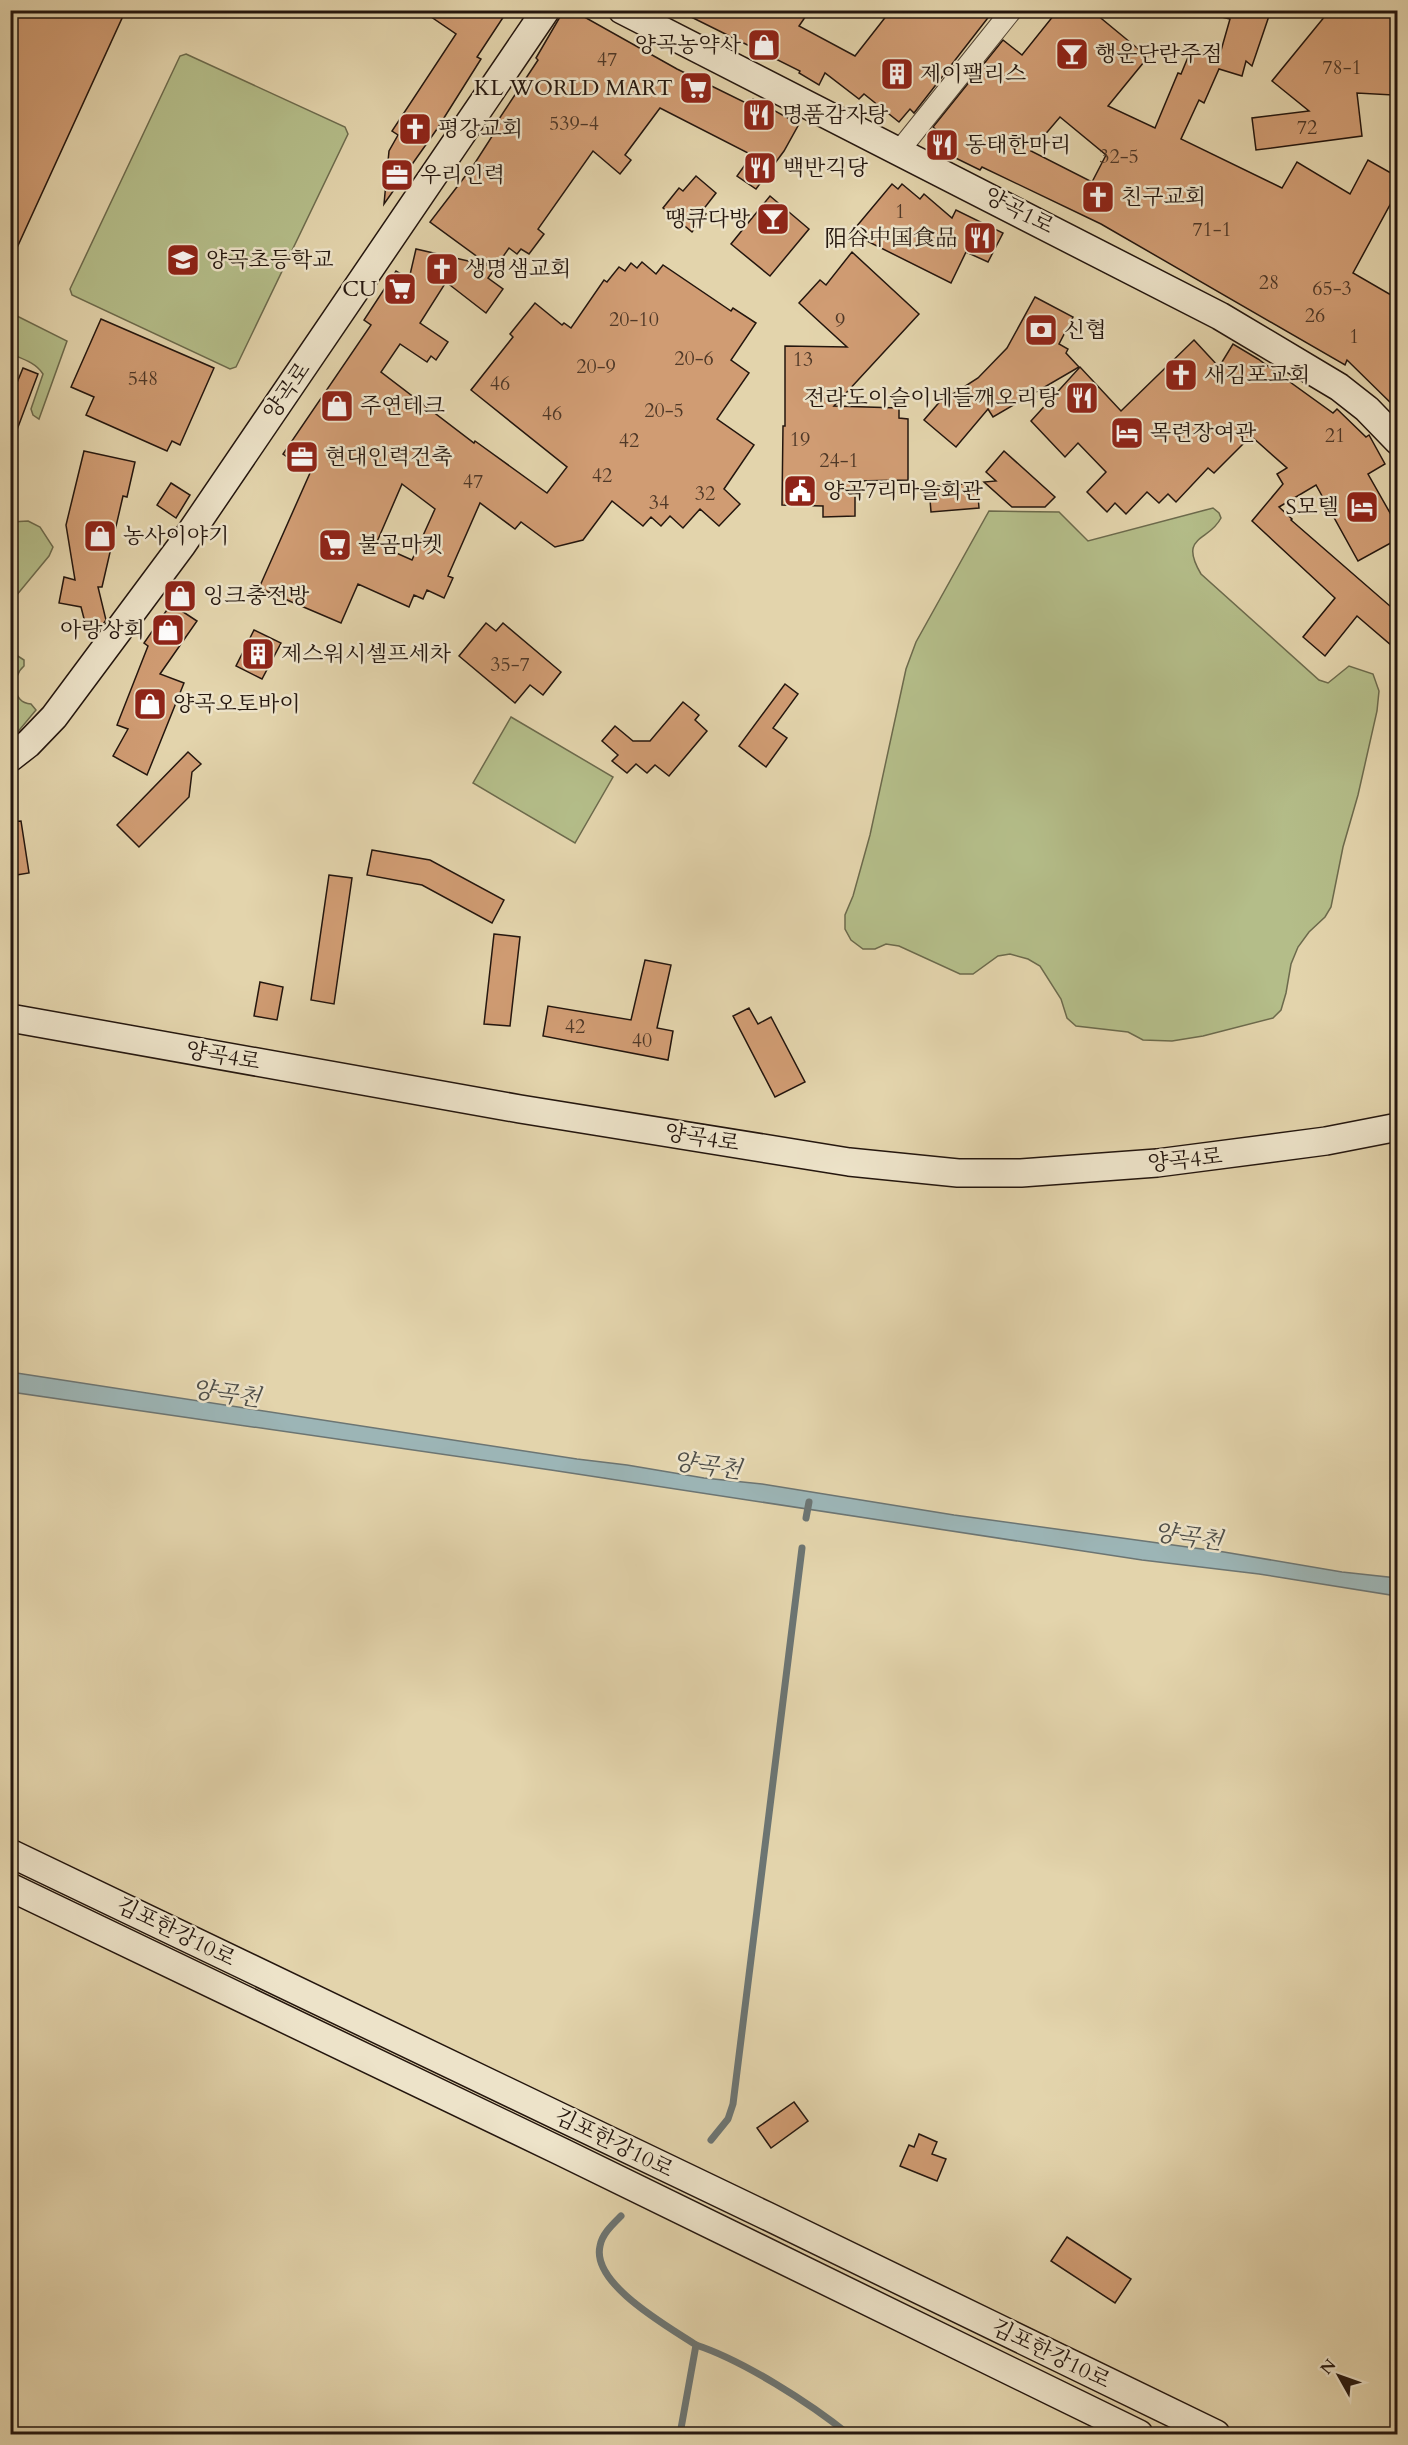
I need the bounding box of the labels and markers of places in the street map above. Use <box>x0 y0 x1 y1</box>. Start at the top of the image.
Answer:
shop icon: 양곡농약사 <box>746 27 782 63</box>
place label: 양곡농약사 <box>635 30 742 60</box>
bar icon: 행운단란주점 <box>1054 36 1090 72</box>
place label: 행운단란주점 <box>1095 39 1223 69</box>
building icon: 제이팰리스 <box>879 56 915 92</box>
place label: 제이팰리스 <box>920 59 1026 89</box>
supermarket icon: KL WORLD MART <box>678 70 714 106</box>
place label: KL WORLD MART <box>474 73 673 103</box>
restaurant icon: 명품감자탕 <box>741 97 777 133</box>
place label: 명품감자탕 <box>782 100 889 130</box>
church icon: 평강교회 <box>397 111 433 147</box>
place label: 평강교회 <box>438 114 523 144</box>
restaurant icon: 동태한마리 <box>924 127 960 163</box>
place label: 동태한마리 <box>965 130 1071 160</box>
restaurant icon: 백반긱당 <box>742 150 778 186</box>
place label: 백반긱당 <box>783 153 869 183</box>
office icon: 우리인력 <box>379 157 415 193</box>
place label: 우리인력 <box>420 160 505 190</box>
church icon: 친구교회 <box>1080 179 1116 215</box>
place label: 친구교회 <box>1121 182 1206 212</box>
bar icon: 땡큐다방 <box>755 201 791 237</box>
place label: 땡큐다방 <box>665 204 751 234</box>
restaurant icon: 阳谷中国食品 <box>962 220 998 256</box>
place label: 阳谷中国食品 <box>825 223 957 253</box>
school or university icon: 양곡초등학교 <box>165 242 201 278</box>
place label: 양곡초등학교 <box>206 245 334 275</box>
church icon: 생명샘교회 <box>424 251 460 287</box>
place label: 생명샘교회 <box>465 254 571 284</box>
supermarket icon: CU <box>382 271 418 307</box>
place label: CU <box>342 274 377 304</box>
bank icon: 신협 <box>1023 312 1059 348</box>
place label: 신협 <box>1064 315 1107 345</box>
church icon: 새김포교회 <box>1163 357 1199 393</box>
place label: 새김포교회 <box>1204 360 1310 390</box>
restaurant icon: 전라도이슬이네들깨오리탕 <box>1064 380 1100 416</box>
place label: 전라도이슬이네들깨오리탕 <box>804 383 1060 413</box>
shop icon: 주연테크 <box>319 388 355 424</box>
place label: 주연테크 <box>360 391 445 421</box>
hotel icon: 목련장여관 <box>1109 415 1145 451</box>
place label: 목련장여관 <box>1150 418 1257 448</box>
office icon: 현대인력건축 <box>284 439 320 475</box>
place label: 현대인력건축 <box>325 442 453 472</box>
public building icon: 양곡7리마을회관 <box>782 473 818 509</box>
place label: 양곡7리마을회관 <box>823 476 984 506</box>
hotel icon: S모텔 <box>1344 489 1380 525</box>
place label: S모텔 <box>1285 492 1339 522</box>
shop icon: 농사이야기 <box>82 518 118 554</box>
place label: 농사이야기 <box>123 521 229 551</box>
supermarket icon: 불곰마켓 <box>317 527 353 563</box>
place label: 불곰마켓 <box>358 530 443 560</box>
shop icon: 잉크충전방 <box>162 578 198 614</box>
place label: 잉크충전방 <box>203 581 310 611</box>
shop icon: 아랑상회 <box>150 612 186 648</box>
place label: 아랑상회 <box>60 615 145 645</box>
building icon: 제스워시셀프세차 <box>240 636 276 672</box>
place label: 제스워시셀프세차 <box>281 639 452 669</box>
shop icon: 양곡오토바이 <box>132 686 168 722</box>
place label: 양곡오토바이 <box>173 689 301 719</box>

